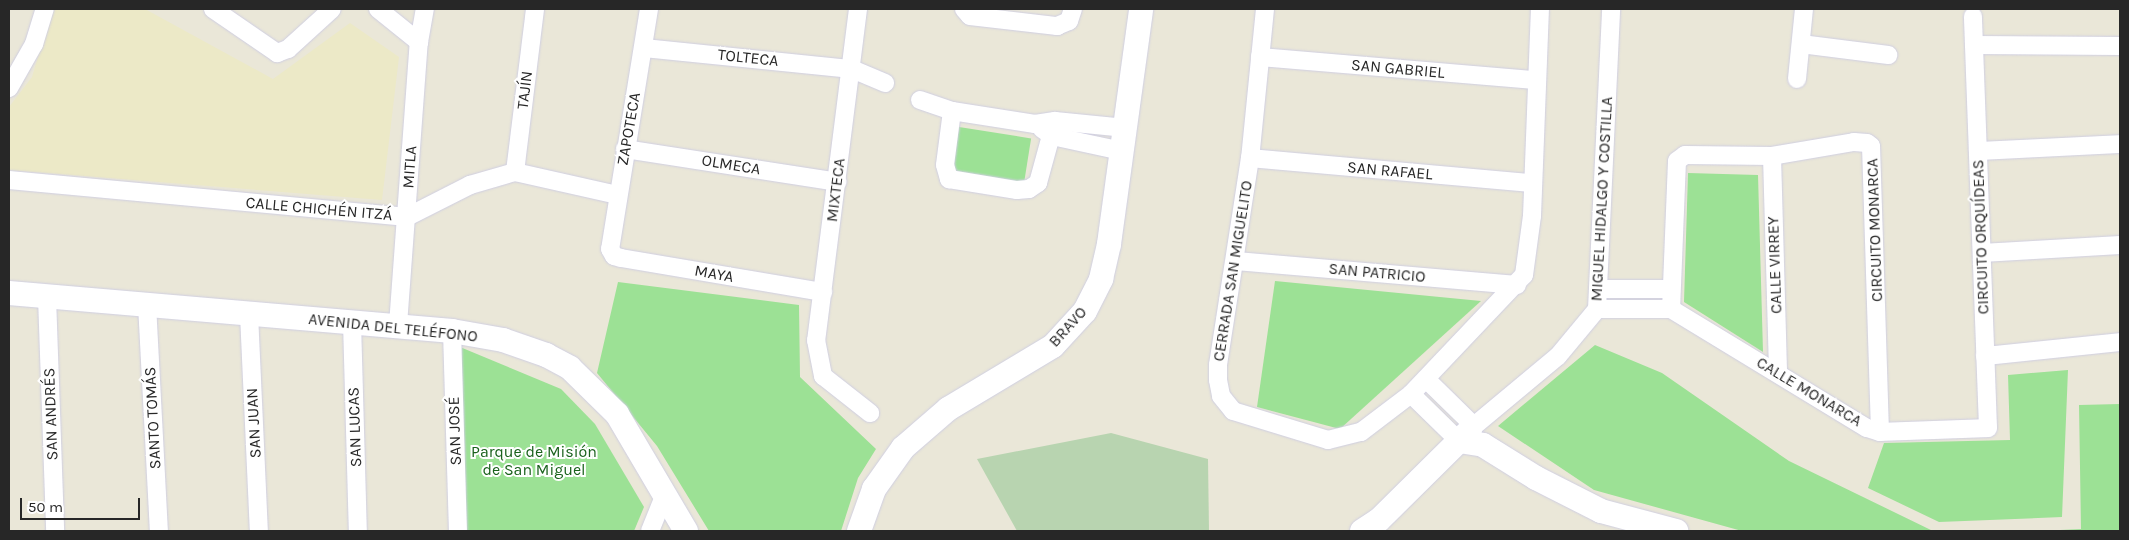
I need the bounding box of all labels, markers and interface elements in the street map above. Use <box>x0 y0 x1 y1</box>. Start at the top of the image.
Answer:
street label: TOLTECA <box>717 45 779 71</box>
street label: SAN GABRIEL <box>1350 55 1446 83</box>
street label: TAJÍN <box>513 70 537 110</box>
street label: ZAPOTECA <box>613 91 645 167</box>
street label: MIGUEL HIDALGO Y COSTILLA <box>1587 96 1617 302</box>
street label: MITLA <box>399 145 421 189</box>
street label: OLMECA <box>700 151 762 179</box>
street label: MIXTECA <box>823 157 849 223</box>
street label: SAN RAFAEL <box>1346 158 1434 184</box>
street label: CIRCUITO MONARCA <box>1863 158 1887 302</box>
street label: CIRCUITO ORQUÍDEAS <box>1969 159 1993 315</box>
street label: CERRADA SAN MIGUELITO <box>1209 179 1257 363</box>
street label: CALLE CHICHÉN ITZÁ <box>245 193 393 225</box>
street label: CALLE VIRREY <box>1764 216 1786 314</box>
street label: SAN PATRICIO <box>1328 259 1426 287</box>
street label: MAYA <box>693 261 735 287</box>
street label: BRAVO <box>1045 303 1091 351</box>
street label: AVENIDA DEL TELÉFONO <box>307 310 479 346</box>
street label: CALLE MONARCA <box>1753 353 1865 431</box>
street label: SANTO TOMÁS <box>141 366 165 470</box>
street label: SAN ANDRÉS <box>40 367 62 461</box>
street label: SAN JUAN <box>243 387 265 459</box>
street label: SAN LUCAS <box>344 387 366 467</box>
street label: SAN JOSÉ <box>444 396 466 466</box>
park label: Parque de Misión de San Miguel <box>471 442 597 480</box>
scale bar <box>22 488 142 520</box>
text: 50 m <box>28 498 63 516</box>

